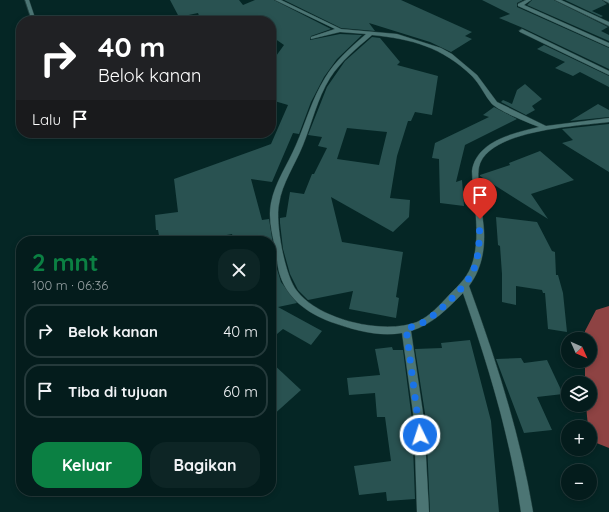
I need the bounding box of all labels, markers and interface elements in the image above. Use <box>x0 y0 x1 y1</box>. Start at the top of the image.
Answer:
text: 40 m <box>98 29 165 64</box>
icon: right <box>32 32 84 84</box>
text: Belok kanan <box>98 64 201 87</box>
icon: arrive <box>69 108 91 130</box>
text: Lalu <box>32 110 61 129</box>
pin <box>463 178 497 219</box>
icon: arrive <box>469 184 491 206</box>
text: 2 mnt <box>32 247 99 277</box>
button: close <box>218 249 260 291</box>
text: 100 m · 06:36 <box>32 277 108 293</box>
icon: right <box>34 320 56 342</box>
text: Belok kanan <box>68 322 158 341</box>
text: 40 m <box>223 322 258 341</box>
north arrow <box>561 332 597 368</box>
map controls <box>561 332 597 500</box>
button: layers <box>561 376 597 412</box>
icon: arrive <box>34 380 56 402</box>
text: Tiba di tujuan <box>68 382 167 401</box>
text: 60 m <box>223 382 258 401</box>
position arrow <box>399 414 441 456</box>
button: + <box>561 420 597 456</box>
button: Keluar <box>32 442 142 488</box>
button: Bagikan <box>150 442 260 488</box>
button: − <box>561 464 597 500</box>

